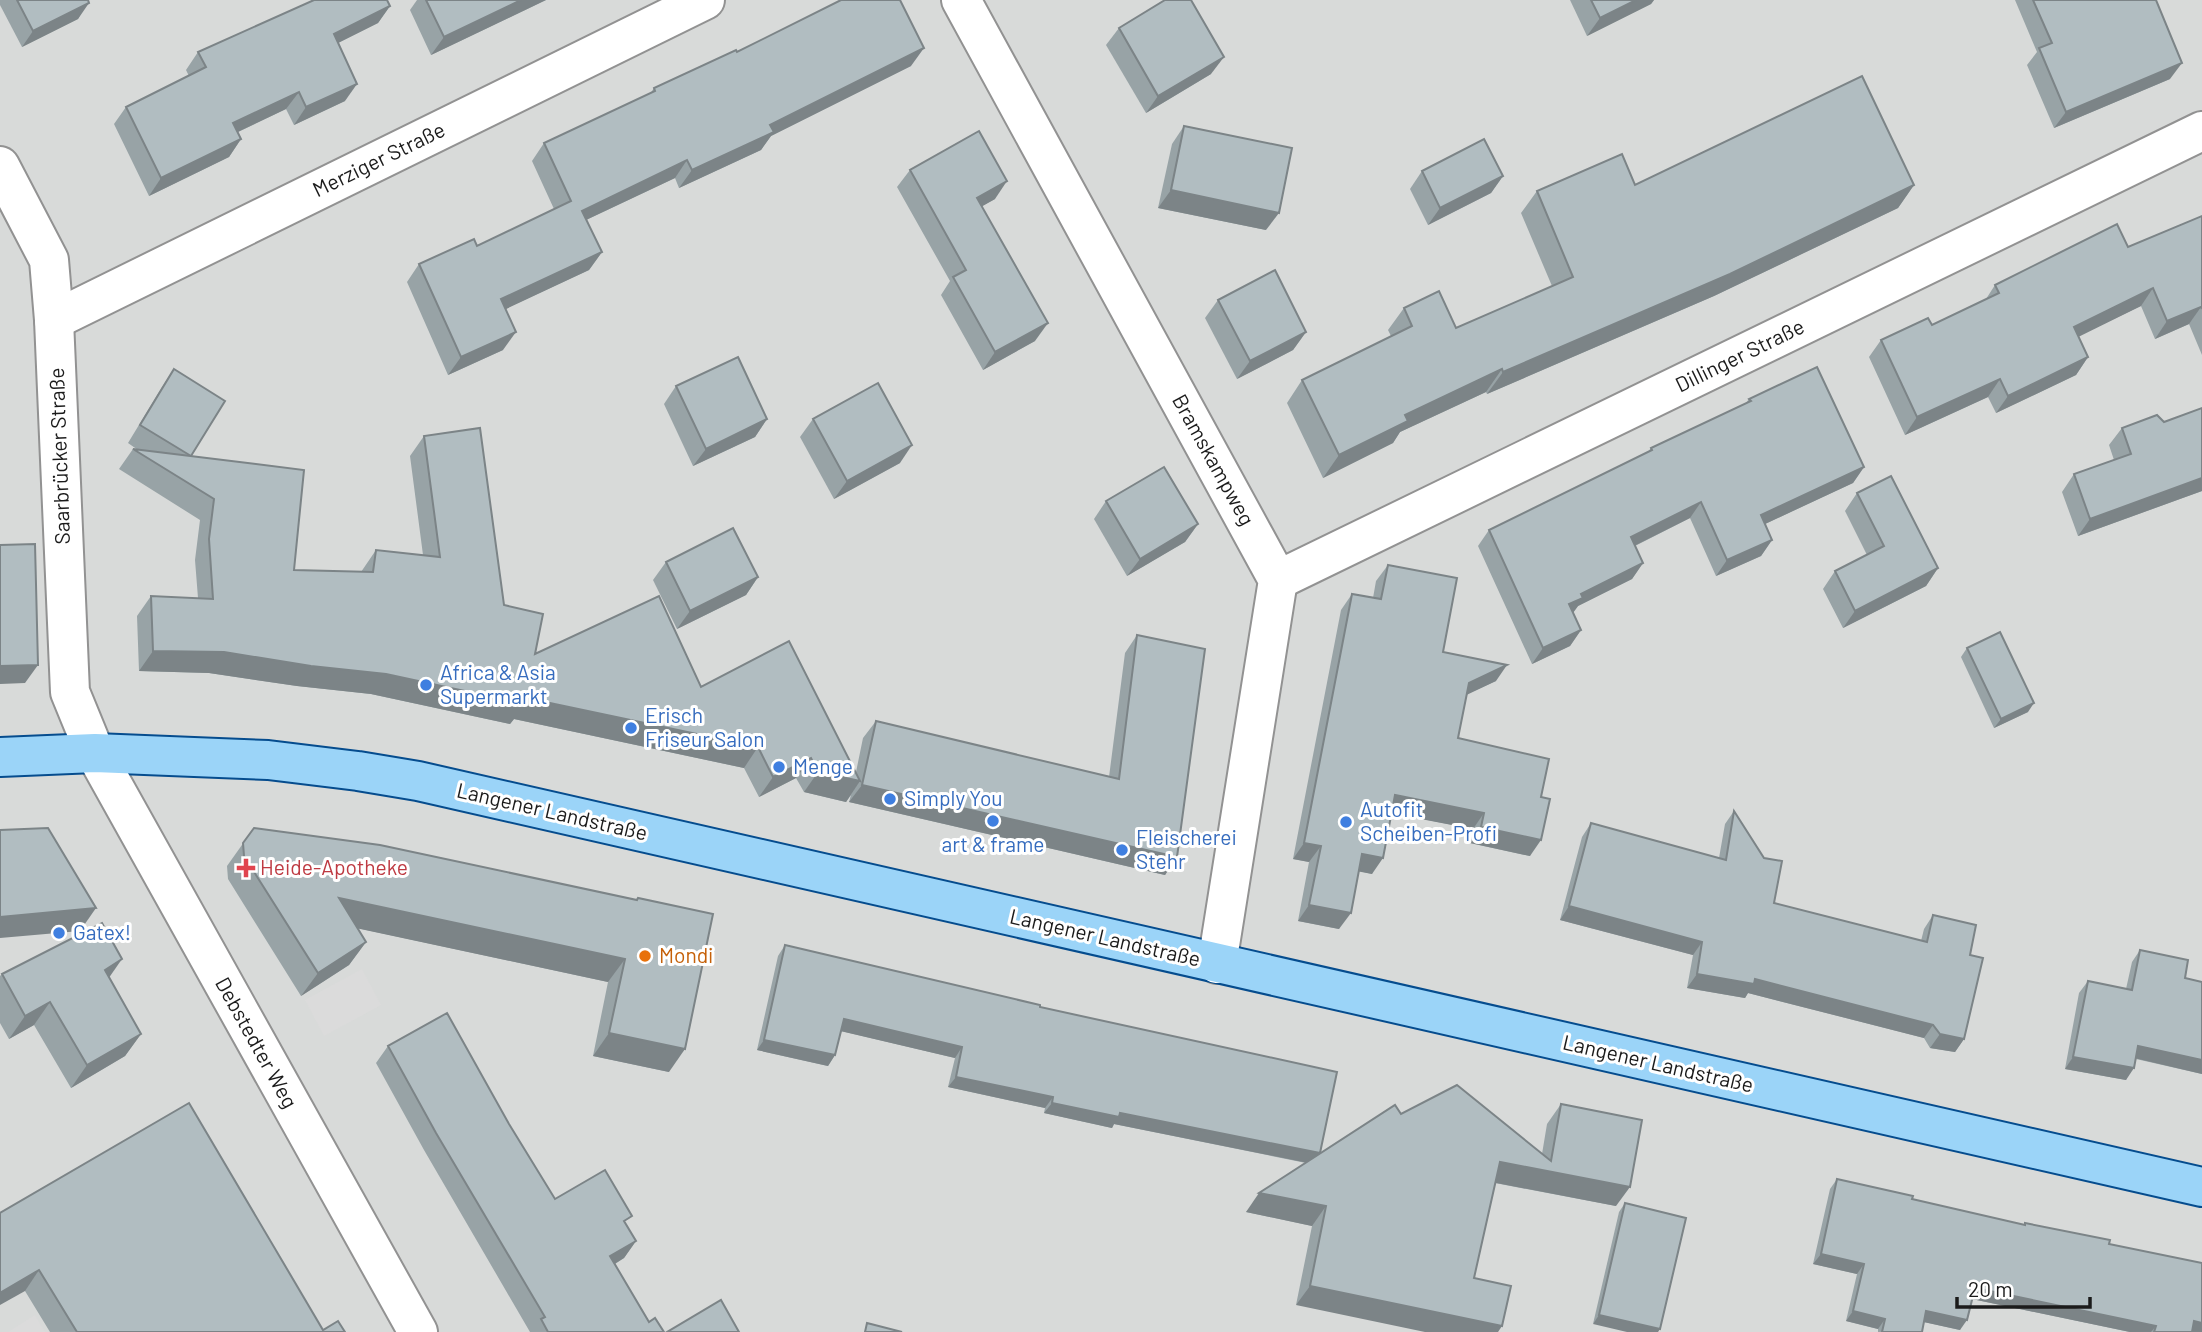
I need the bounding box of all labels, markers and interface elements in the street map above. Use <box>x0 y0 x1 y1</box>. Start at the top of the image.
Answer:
street label: Merziger Straße <box>308 116 449 201</box>
street label: Dillinger Straße <box>1671 313 1808 397</box>
street label: Saarbrücker Straße <box>43 367 74 545</box>
street label: Bramskampweg <box>1168 389 1261 529</box>
place label: Africa & Asia Supermarkt <box>440 659 556 708</box>
marker: Africa & Asia Supermarkt <box>418 677 434 693</box>
place label: Erisch Friseur Salon <box>645 702 765 751</box>
marker: Erisch Friseur Salon <box>623 720 639 736</box>
place label: Menge <box>793 753 853 778</box>
marker: Menge <box>771 759 787 775</box>
street label: Langener Landstraße <box>455 776 650 845</box>
place label: Simply You <box>904 785 1003 810</box>
marker: Simply You <box>882 791 898 807</box>
place label: Autofit Scheiben-Profi <box>1360 796 1497 845</box>
marker: art & frame <box>985 813 1001 829</box>
marker: Autofit Scheiben-Profi <box>1338 814 1354 830</box>
place label: Fleischerei Stehr <box>1136 824 1237 873</box>
place label: art & frame <box>942 831 1044 856</box>
marker: Fleischerei Stehr <box>1114 842 1130 858</box>
place label: Heide-Apotheke <box>260 854 408 879</box>
marker: Heide-Apotheke <box>238 860 254 876</box>
street label: Langener Landstraße <box>1008 902 1203 971</box>
place label: Gatex! <box>73 919 131 944</box>
marker: Gatex! <box>51 925 67 941</box>
place label: Mondi <box>659 942 713 967</box>
marker: Mondi <box>637 948 653 964</box>
street label: Debstedter Weg <box>211 972 304 1112</box>
street label: Langener Landstraße <box>1561 1028 1756 1097</box>
scale bar <box>1957 1266 2090 1310</box>
text: 20 m <box>1968 1276 2013 1301</box>

